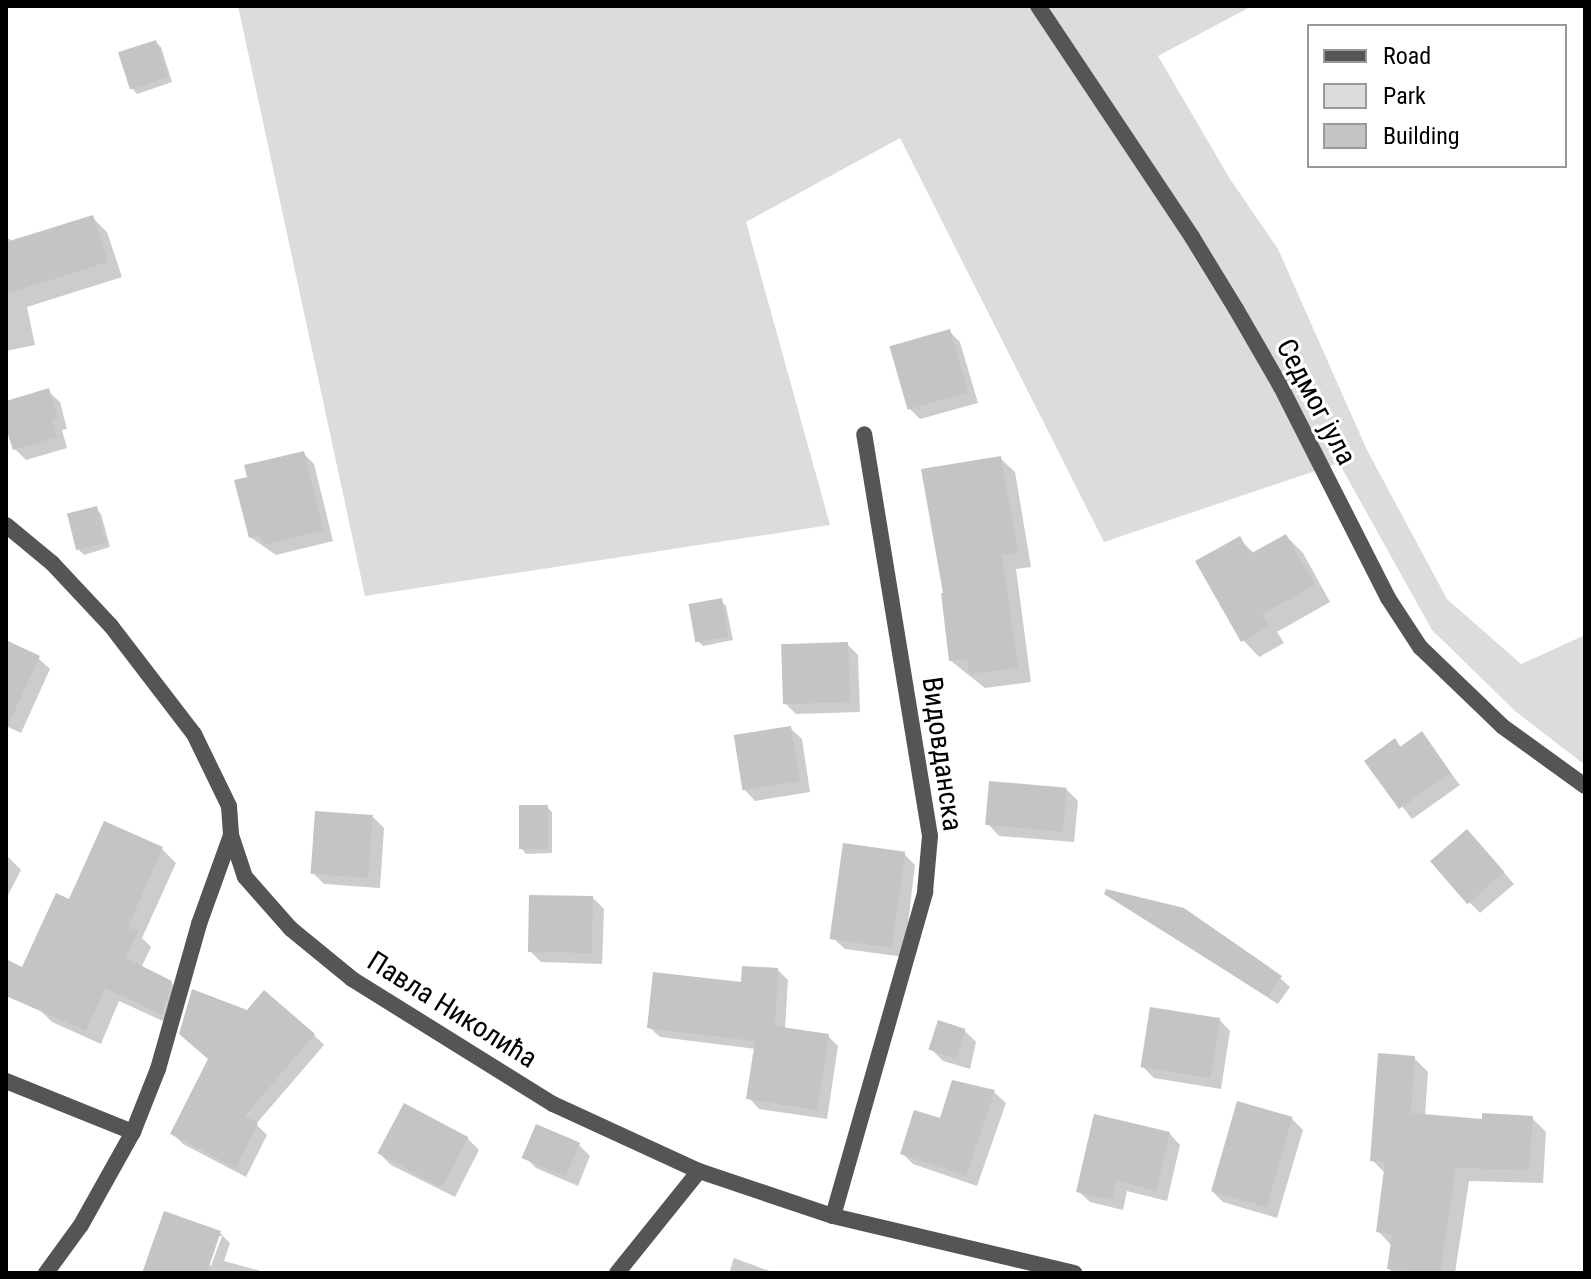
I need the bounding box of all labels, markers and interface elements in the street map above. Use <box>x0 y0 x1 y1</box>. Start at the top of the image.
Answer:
legend <box>1307 24 1567 168</box>
text: Road <box>1383 42 1431 70</box>
text: Park <box>1383 82 1426 110</box>
text: Building <box>1383 122 1460 150</box>
street label: Седмог јула <box>1269 333 1363 471</box>
street label: Видовданска <box>915 675 969 833</box>
street label: Павла Николића <box>361 944 543 1076</box>

